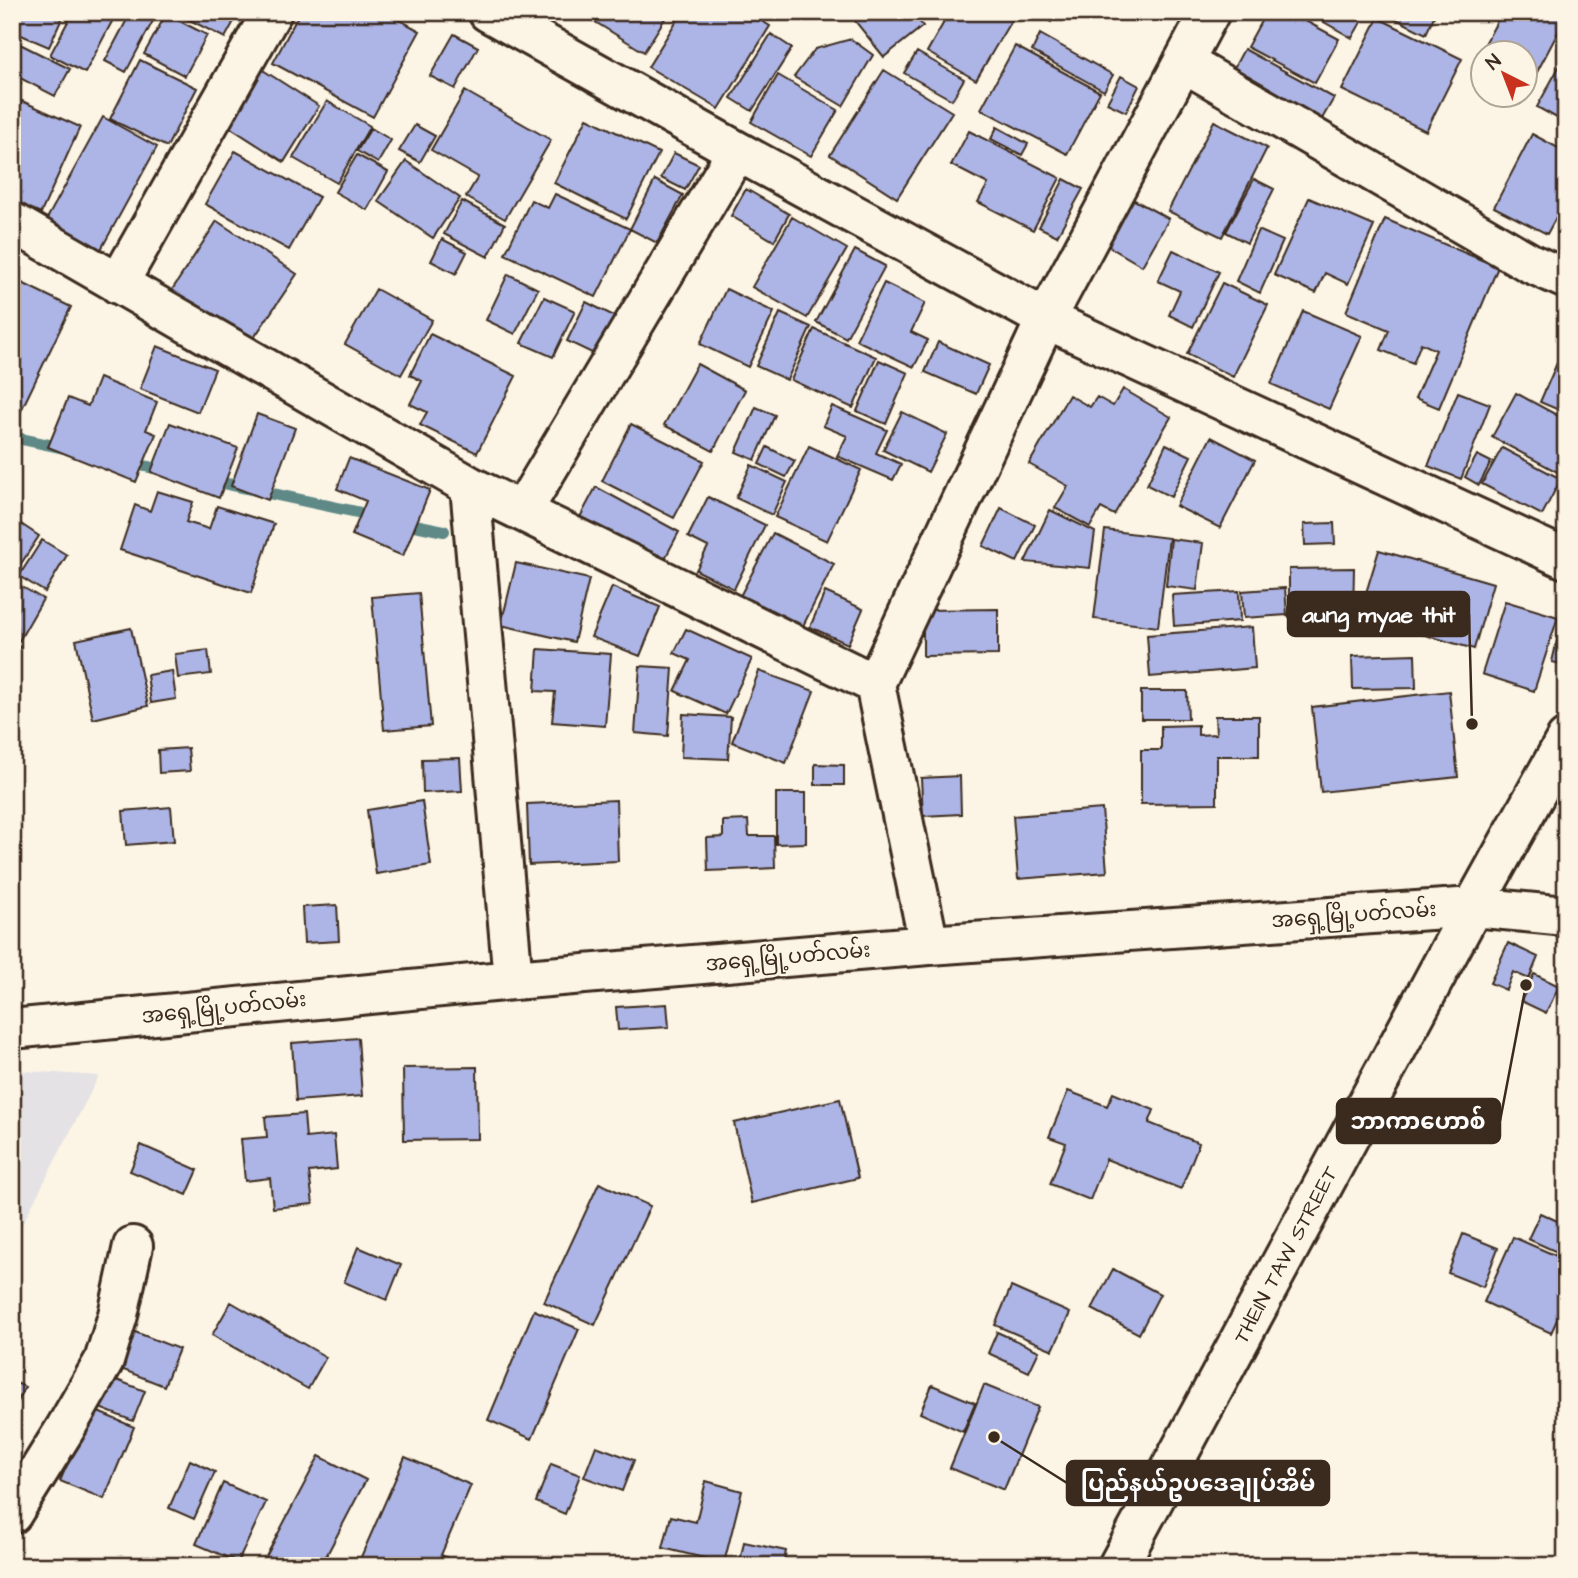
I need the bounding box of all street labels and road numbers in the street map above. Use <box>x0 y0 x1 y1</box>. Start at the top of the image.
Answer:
street label: အရှေ့မြို့ပတ်လမ်း <box>1270 893 1438 937</box>
street label: အရှေ့မြို့ပတ်လမ်း <box>704 933 872 981</box>
street label: အရှေ့မြို့ပတ်လမ်း <box>140 983 308 1033</box>
street label: THEIN TAW STREET <box>1227 1160 1346 1349</box>

